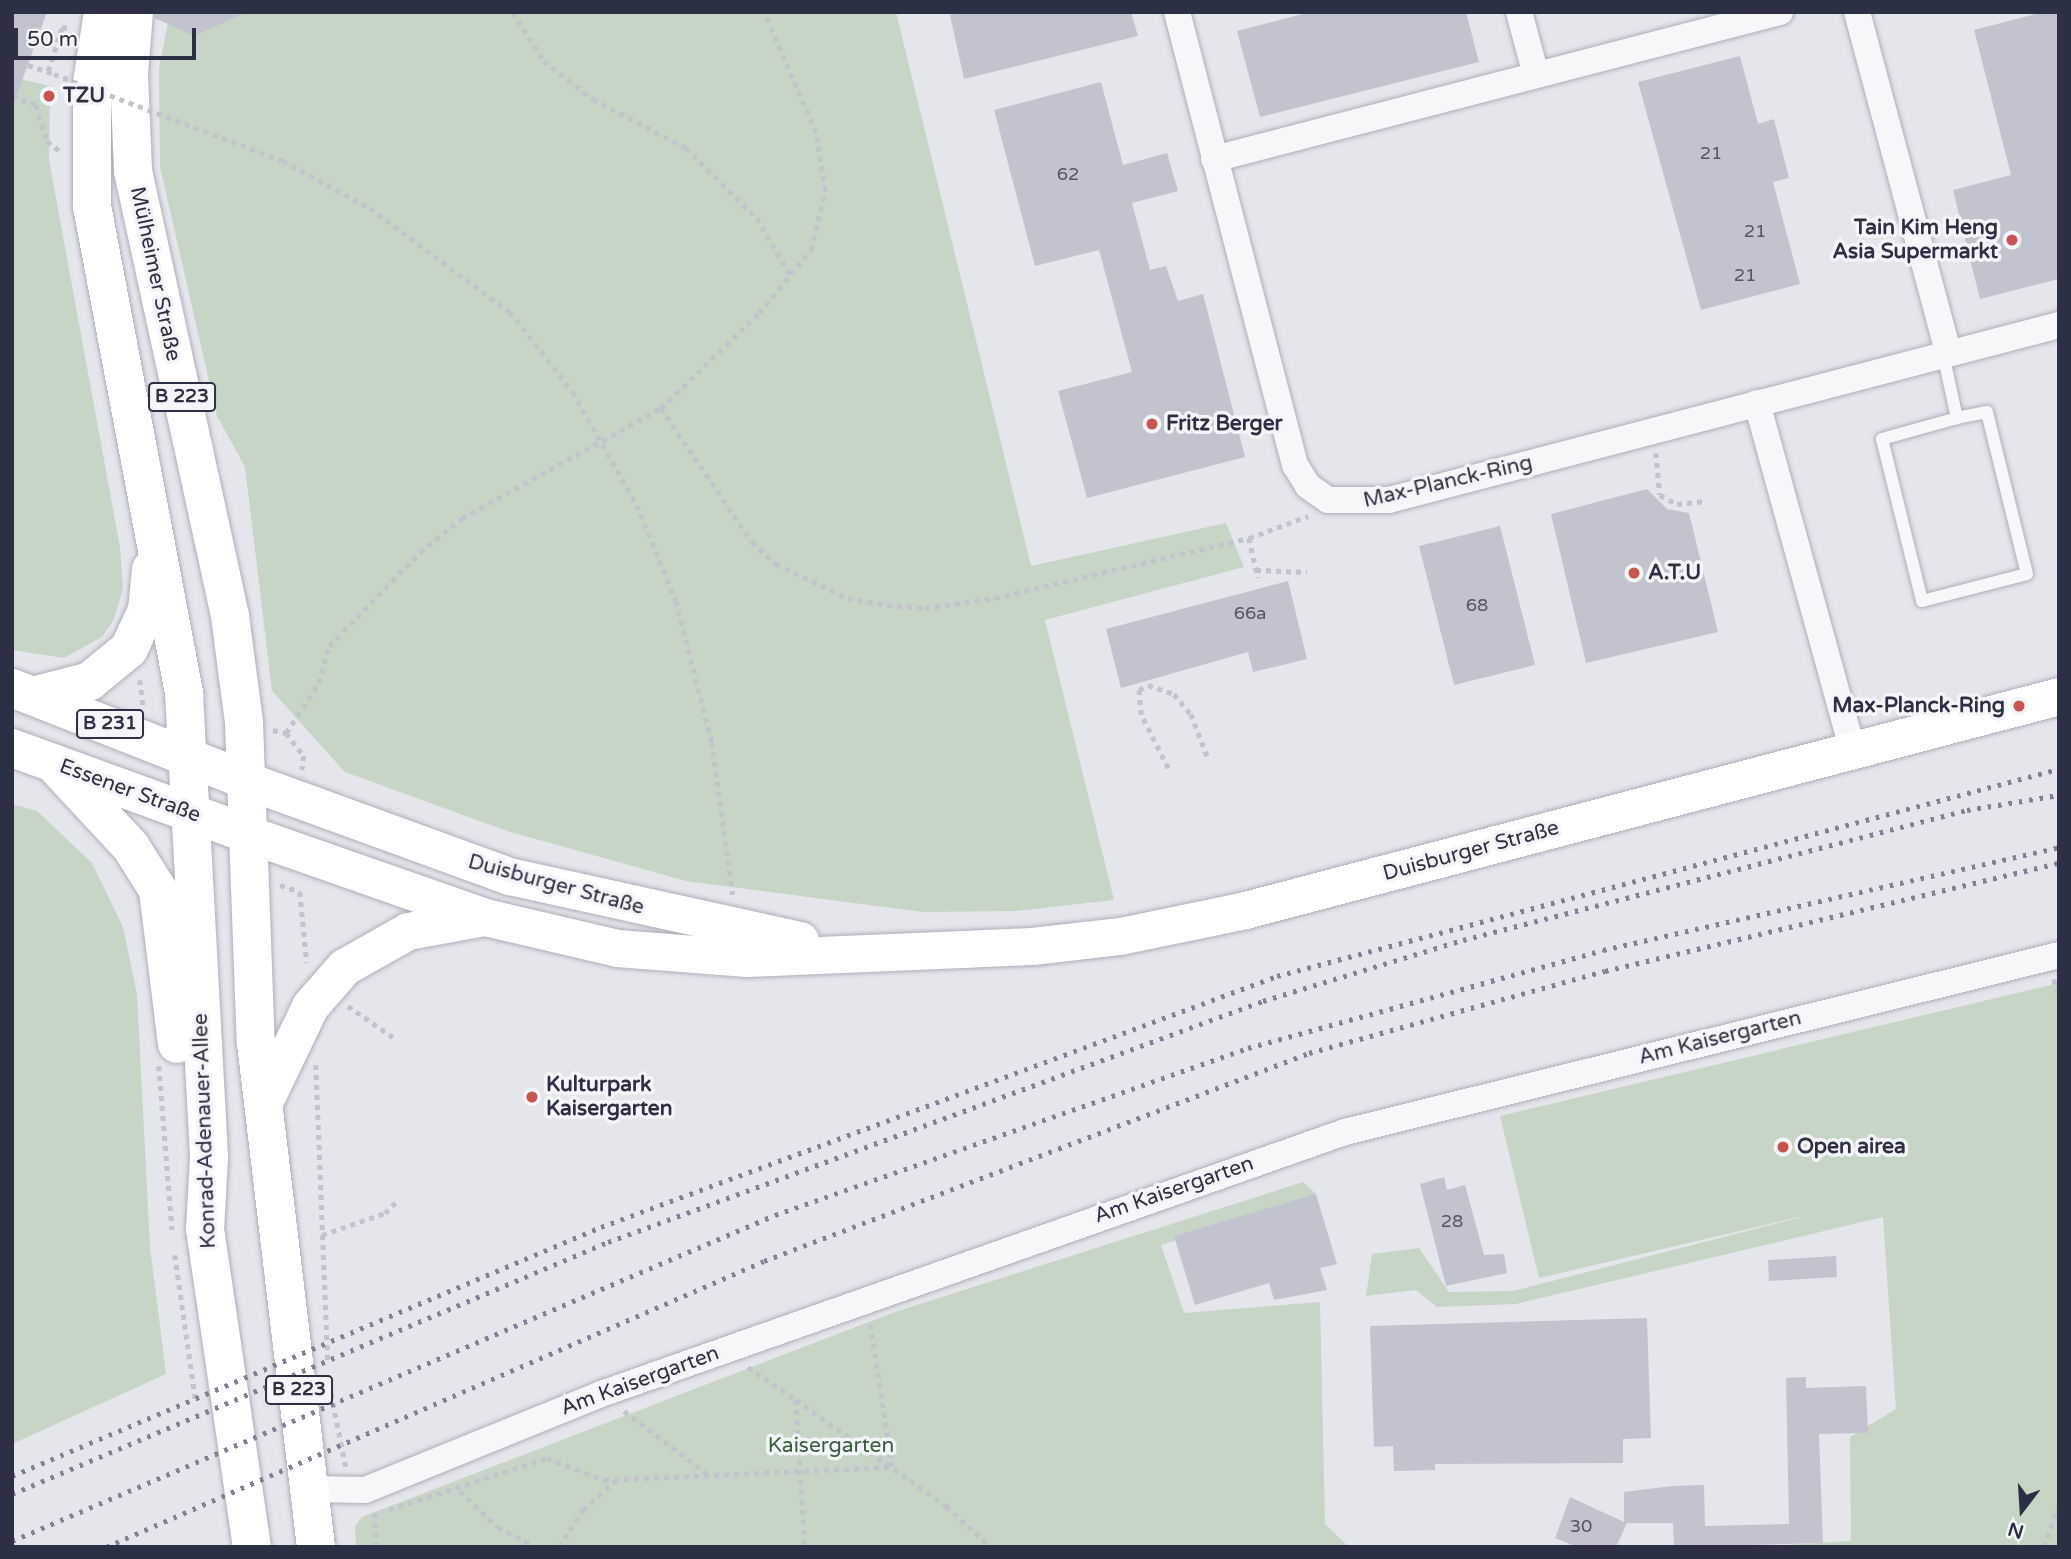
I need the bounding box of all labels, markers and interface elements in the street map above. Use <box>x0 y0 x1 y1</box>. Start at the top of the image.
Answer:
scale bar <box>18 14 200 58</box>
text: 50 m <box>27 27 78 52</box>
place label: TZU <box>63 83 105 109</box>
marker: TZU <box>41 88 57 104</box>
house number: 21 <box>1700 142 1722 164</box>
house number: 62 <box>1057 163 1079 185</box>
street label: Mülheimer Straße <box>124 185 186 363</box>
place label: Tain Kim Heng Asia Supermarkt <box>1832 215 1998 265</box>
house number: 21 <box>1744 220 1766 242</box>
marker: Tain Kim Heng Asia Supermarkt <box>2004 232 2020 248</box>
house number: 21 <box>1734 264 1756 286</box>
road number: B 223 <box>147 382 217 412</box>
place label: Fritz Berger <box>1166 411 1283 437</box>
marker: Fritz Berger <box>1144 416 1160 432</box>
street label: Max-Planck-Ring <box>1361 450 1535 514</box>
place label: A.T.U <box>1648 560 1701 586</box>
marker: A.T.U <box>1626 565 1642 581</box>
house number: 68 <box>1466 594 1488 616</box>
house number: 66a <box>1234 602 1266 624</box>
place label: Max-Planck-Ring <box>1832 693 2005 719</box>
marker: Max-Planck-Ring <box>2011 698 2027 714</box>
road number: B 231 <box>75 708 145 740</box>
street label: Essener Straße <box>56 754 204 828</box>
street label: Duisburger Straße <box>1380 815 1562 887</box>
street label: Duisburger Straße <box>465 849 647 921</box>
street label: Am Kaisergarten <box>1636 1006 1804 1070</box>
street label: Konrad-Adenauer-Allee <box>188 1013 222 1249</box>
place label: Kulturpark Kaisergarten <box>546 1072 672 1122</box>
marker: Kulturpark Kaisergarten <box>524 1089 540 1105</box>
place label: Open airea <box>1797 1134 1906 1160</box>
marker: Open airea <box>1775 1139 1791 1155</box>
street label: Am Kaisergarten <box>1091 1151 1257 1229</box>
house number: 28 <box>1441 1210 1463 1232</box>
street label: Am Kaisergarten <box>557 1341 723 1421</box>
road number: B 223 <box>264 1374 334 1406</box>
park label: Kaisergarten <box>768 1433 894 1459</box>
north arrow <box>1987 1475 2057 1545</box>
house number: 30 <box>1570 1515 1592 1537</box>
text: N <box>2005 1517 2026 1543</box>

